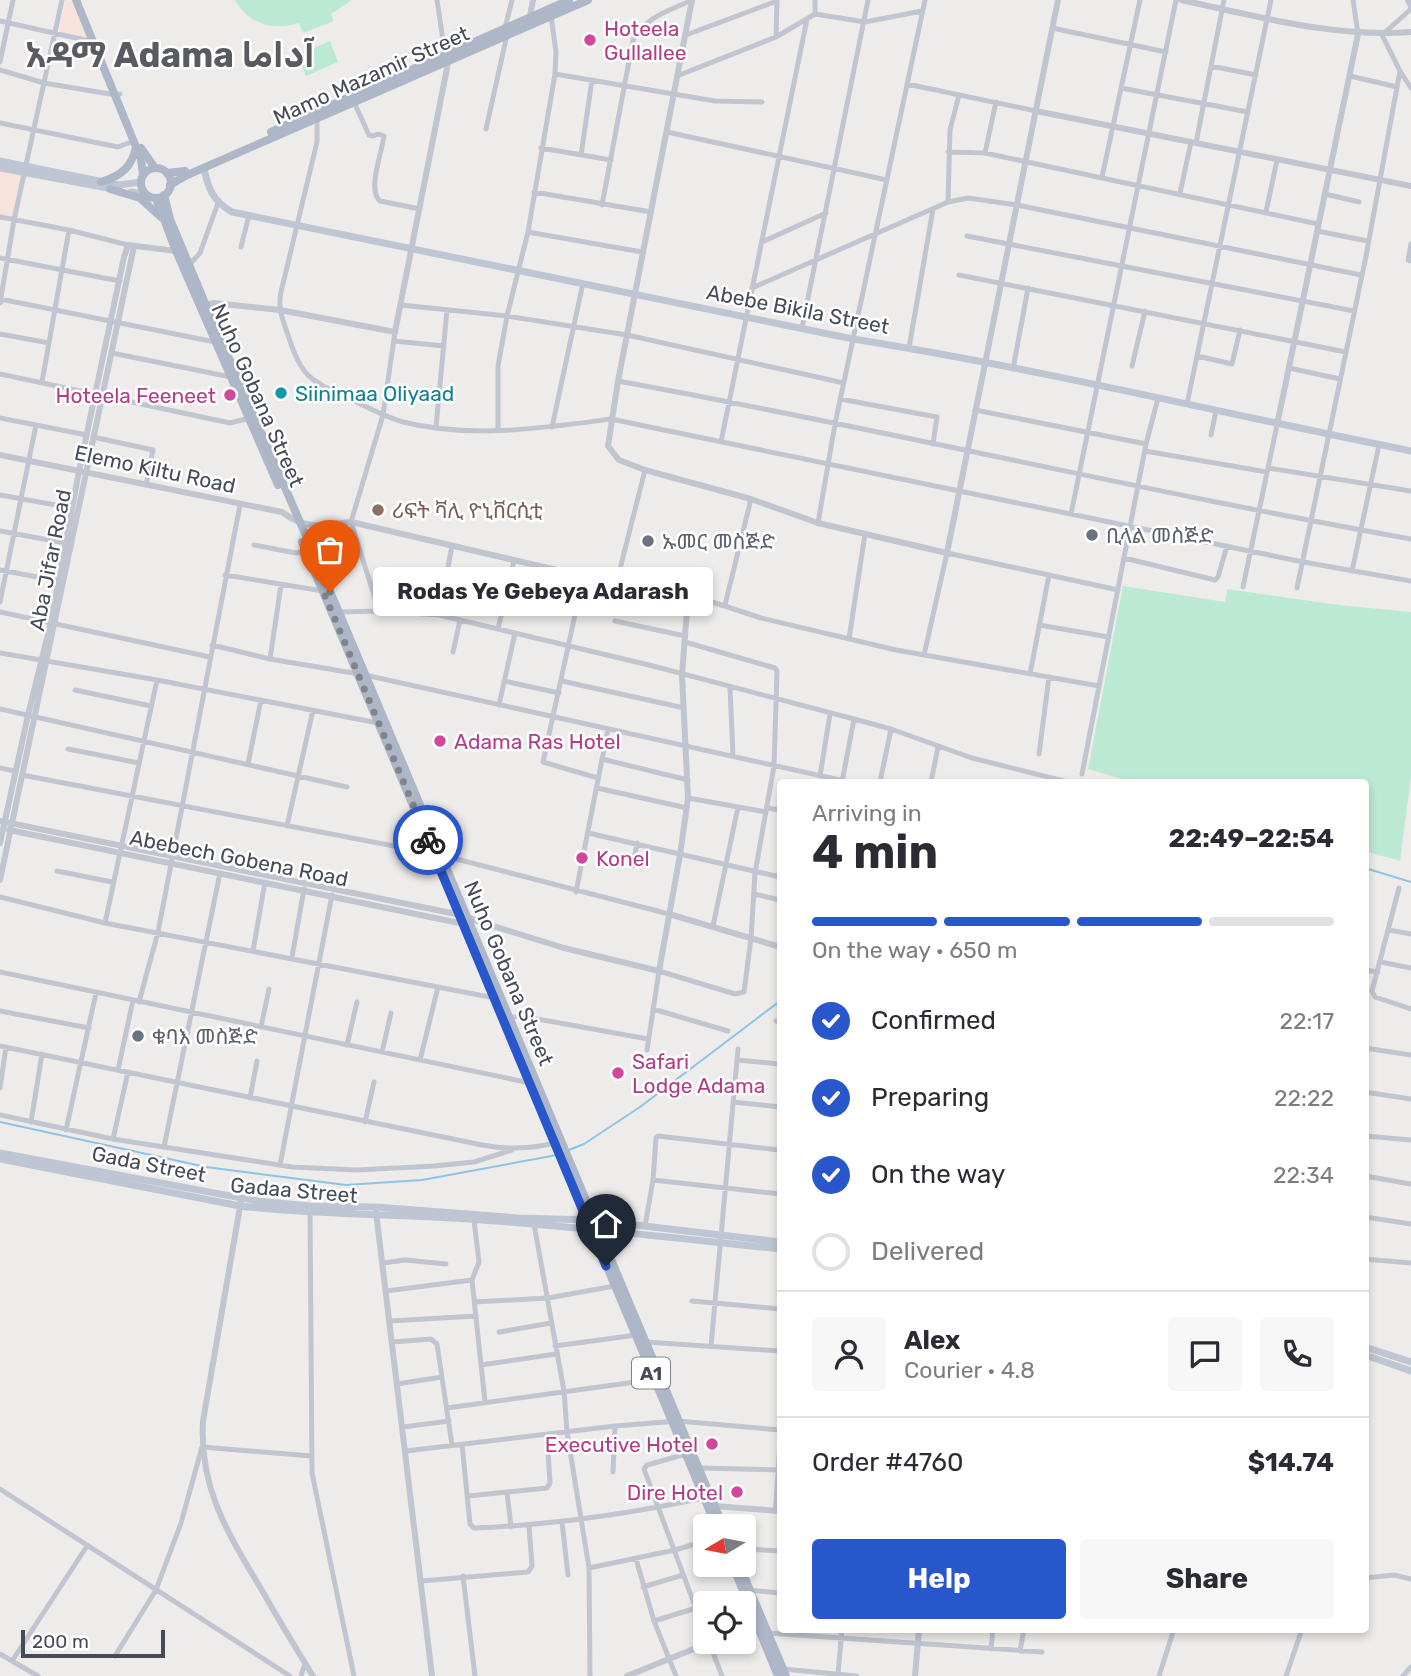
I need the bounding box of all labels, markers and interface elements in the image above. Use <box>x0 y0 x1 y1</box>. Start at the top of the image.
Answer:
place label: Hoteela Gullallee <box>604 16 686 65</box>
street label: Mamo Mazamir Street <box>269 21 473 129</box>
marker: Hoteela Gullallee <box>582 32 598 48</box>
district label: አዳማ Adama آداما <box>25 34 315 76</box>
street label: Abebe Bikila Street <box>705 279 891 339</box>
street label: Nuho Gobana Street <box>206 300 310 490</box>
place label: Siinimaa Oliyaad <box>295 381 454 406</box>
place label: Hoteela Feeneet <box>56 383 216 408</box>
marker: Siinimaa Oliyaad <box>273 385 289 401</box>
marker: Hoteela Feeneet <box>222 387 238 403</box>
street label: Elemo Kiltu Road <box>72 440 238 498</box>
street label: Aba Jifar Road <box>24 487 76 633</box>
place label: ሪፍት ቫሊ ዮኒቨርሲቲ <box>392 498 543 523</box>
marker: ሪፍት ቫሊ ዮኒቨርሲቲ <box>370 502 386 518</box>
pin <box>300 520 360 592</box>
place label: ቢላል መስጅድ <box>1106 523 1214 548</box>
marker: ቢላል መስጅድ <box>1084 527 1100 543</box>
place label: ኡመር መስጅድ <box>662 529 775 554</box>
icon: bag <box>311 531 349 569</box>
marker: ኡመር መስጅድ <box>640 533 656 549</box>
callout: Rodas Ye Gebeya Adarash <box>372 568 712 616</box>
text: Rodas Ye Gebeya Adarash <box>397 577 689 605</box>
place label: Adama Ras Hotel <box>454 729 621 754</box>
marker: Adama Ras Hotel <box>432 733 448 749</box>
text: Arriving in <box>812 799 922 827</box>
courier <box>393 805 463 875</box>
icon: bike <box>409 821 447 859</box>
text: 22:49–22:54 <box>1168 823 1334 854</box>
street label: Abebech Gobena Road <box>128 825 350 891</box>
text: 4 min <box>812 825 938 880</box>
place label: Konel <box>596 846 650 871</box>
marker: Konel <box>574 850 590 866</box>
street label: Nuho Gobana Street <box>459 877 559 1069</box>
text: On the way · 650 m <box>812 936 1017 964</box>
icon: check <box>812 1002 850 1040</box>
text: Confirmed <box>871 1005 996 1036</box>
text: 22:17 <box>1279 1007 1334 1035</box>
place label: ቁባእ መስጅድ <box>152 1024 258 1049</box>
marker: ቁባእ መስጅድ <box>130 1028 146 1044</box>
place label: Safari Lodge Adama <box>632 1049 765 1098</box>
marker: Safari Lodge Adama <box>610 1065 626 1081</box>
icon: check <box>812 1079 850 1117</box>
text: Preparing <box>871 1082 989 1113</box>
text: 22:22 <box>1274 1084 1334 1112</box>
street label: Gada Street <box>90 1141 208 1187</box>
icon: check <box>812 1156 850 1194</box>
text: On the way <box>871 1159 1005 1190</box>
text: 22:34 <box>1273 1161 1334 1189</box>
street label: Gadaa Street <box>229 1172 359 1208</box>
pin <box>576 1194 636 1266</box>
icon: home <box>587 1205 625 1243</box>
text: Delivered <box>871 1236 984 1267</box>
button: person <box>812 1317 886 1391</box>
button: chat <box>1168 1317 1242 1391</box>
button: phone <box>1260 1317 1334 1391</box>
text: Alex <box>904 1325 960 1356</box>
text: Courier · 4.8 <box>904 1356 1035 1384</box>
road number: A1 <box>632 1358 670 1388</box>
place label: Executive Hotel <box>545 1432 698 1457</box>
marker: Executive Hotel <box>704 1436 720 1452</box>
text: Order #4760 <box>812 1447 963 1478</box>
text: $14.74 <box>1248 1447 1334 1478</box>
place label: Dire Hotel <box>627 1480 723 1505</box>
marker: Dire Hotel <box>729 1484 745 1500</box>
north arrow <box>693 1514 756 1577</box>
map controls <box>693 1514 756 1654</box>
button: Help <box>812 1539 1066 1619</box>
button: Share <box>1080 1539 1334 1619</box>
button: locate <box>693 1591 756 1654</box>
scale bar <box>21 1627 164 1659</box>
text: 200 m <box>32 1630 89 1653</box>

